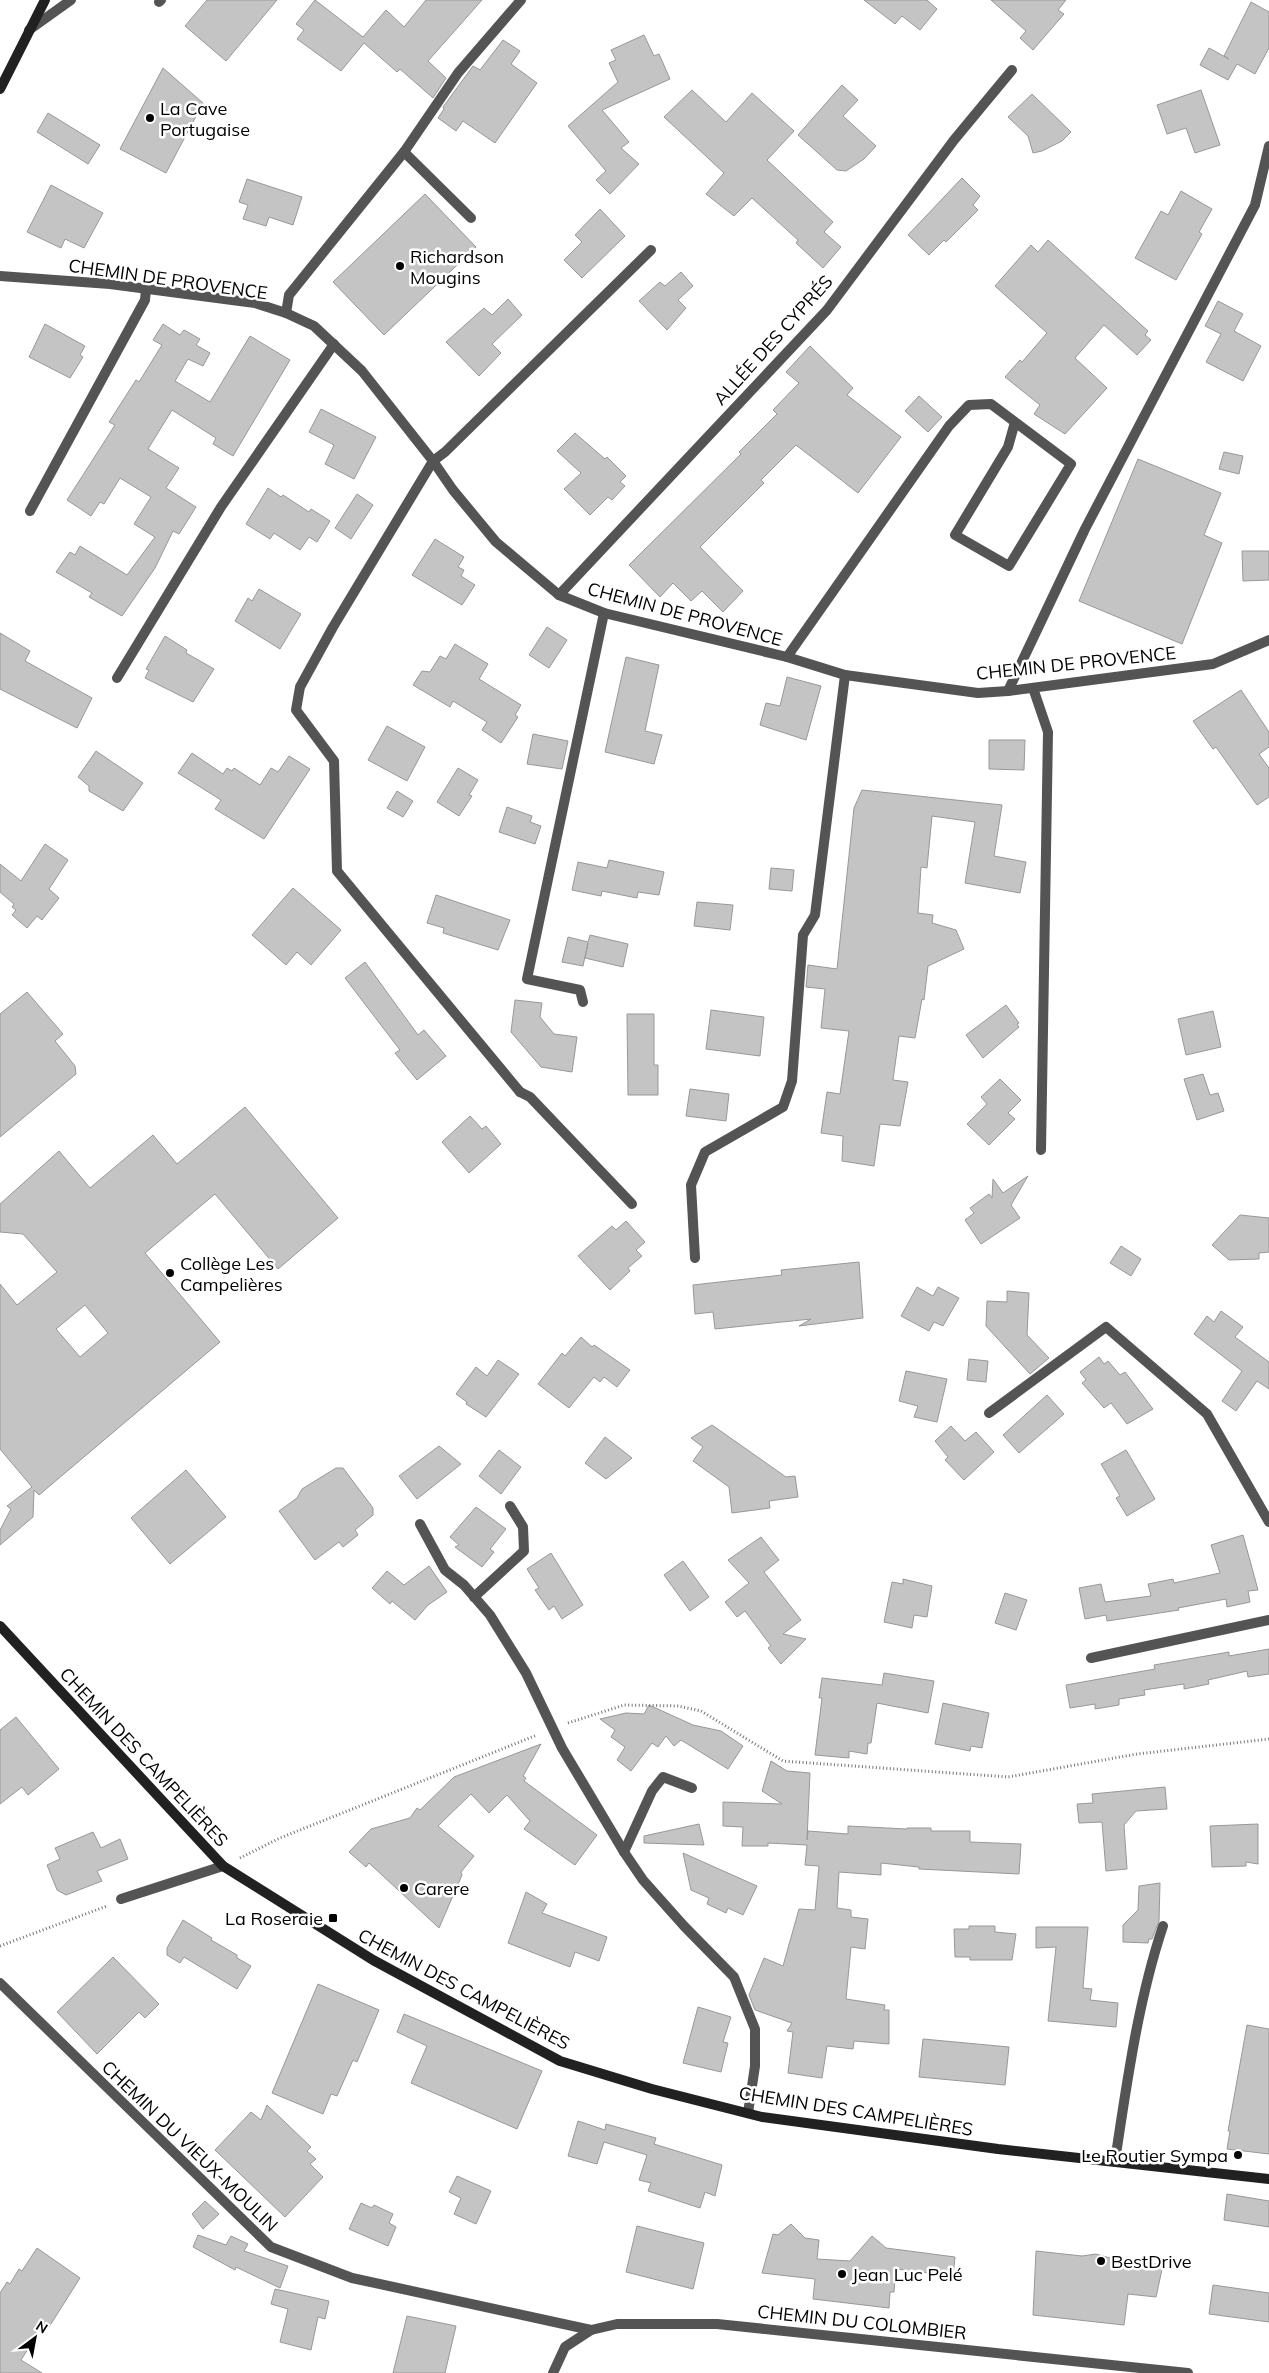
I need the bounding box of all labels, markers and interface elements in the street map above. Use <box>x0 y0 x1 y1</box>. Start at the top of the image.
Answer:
place label: La Cave Portugaise <box>160 97 250 141</box>
marker: La Cave Portugaise <box>144 112 156 124</box>
place label: Richardson Mougins <box>410 245 504 289</box>
street label: CHEMIN DE PROVENCE <box>67 254 269 304</box>
marker: Richardson Mougins <box>394 260 406 272</box>
street label: ALLÉE DES CYPRÉS <box>708 270 838 410</box>
street label: CHEMIN DE PROVENCE <box>585 577 785 651</box>
street label: CHEMIN DE PROVENCE <box>975 641 1177 685</box>
place label: Collège Les Campelières <box>180 1252 283 1296</box>
marker: Collège Les Campelières <box>164 1267 176 1279</box>
street label: CHEMIN DES CAMPELIÈRES <box>55 1663 233 1851</box>
place label: Carere <box>414 1877 469 1900</box>
marker: Carere <box>398 1882 410 1894</box>
place label: La Roseraie <box>225 1907 323 1930</box>
marker: La Roseraie <box>327 1912 339 1924</box>
street label: CHEMIN DES CAMPELIÈRES <box>354 1923 574 2055</box>
street label: CHEMIN DU VIEUX-MOULIN <box>97 2056 283 2236</box>
street label: CHEMIN DES CAMPELIÈRES <box>737 2081 975 2141</box>
place label: Le Routier Sympa <box>1081 2144 1228 2167</box>
marker: Le Routier Sympa <box>1232 2149 1244 2161</box>
place label: BestDrive <box>1111 2250 1192 2273</box>
marker: BestDrive <box>1095 2255 1107 2267</box>
place label: Jean Luc Pelé <box>852 2263 963 2286</box>
marker: Jean Luc Pelé <box>836 2268 848 2280</box>
street label: CHEMIN DU COLOMBIER <box>756 2300 968 2344</box>
north arrow <box>10 2313 60 2363</box>
text: N <box>33 2317 51 2337</box>

